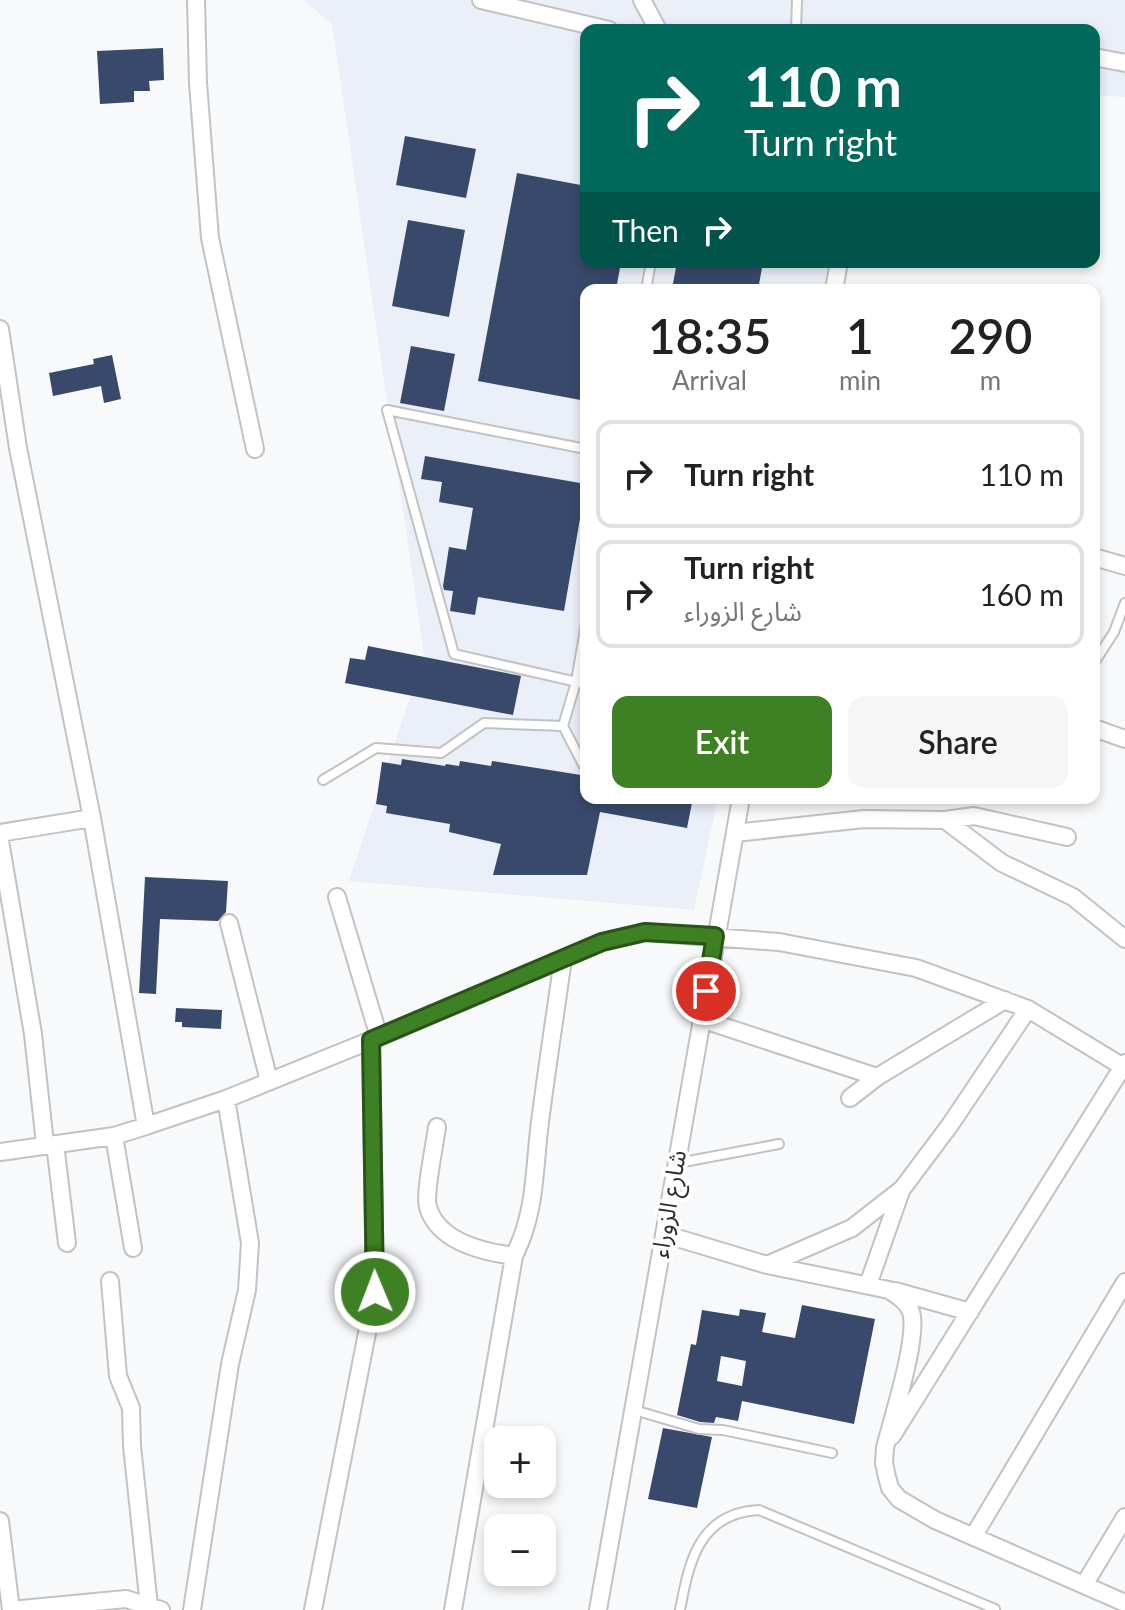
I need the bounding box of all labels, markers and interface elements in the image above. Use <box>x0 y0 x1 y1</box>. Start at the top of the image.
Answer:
text: 110 m <box>744 52 902 119</box>
icon: right <box>612 56 716 160</box>
text: Turn right <box>744 120 897 164</box>
icon: right <box>695 208 739 252</box>
text: Then <box>612 212 679 248</box>
text: 18:35 <box>648 307 771 364</box>
text: 1 <box>846 307 874 364</box>
text: 290 <box>949 307 1032 364</box>
text: Arrival <box>672 364 747 396</box>
text: min <box>839 364 881 396</box>
text: m <box>980 364 1001 396</box>
icon: right <box>616 452 660 496</box>
text: Turn right <box>684 456 814 492</box>
text: 110 m <box>979 456 1064 492</box>
text: Turn right <box>684 549 814 585</box>
icon: right <box>616 572 660 616</box>
text: 160 m <box>979 576 1064 612</box>
text: شارع الزوراء <box>684 595 802 627</box>
button: Exit <box>612 696 832 788</box>
button: Share <box>848 696 1068 788</box>
pin <box>672 957 740 1025</box>
icon: arrive <box>684 969 728 1013</box>
street label: شارع الزوراء <box>644 1148 695 1261</box>
position arrow <box>333 1250 417 1334</box>
map controls <box>484 1426 556 1586</box>
button: + <box>484 1426 556 1498</box>
button: − <box>484 1514 556 1586</box>

